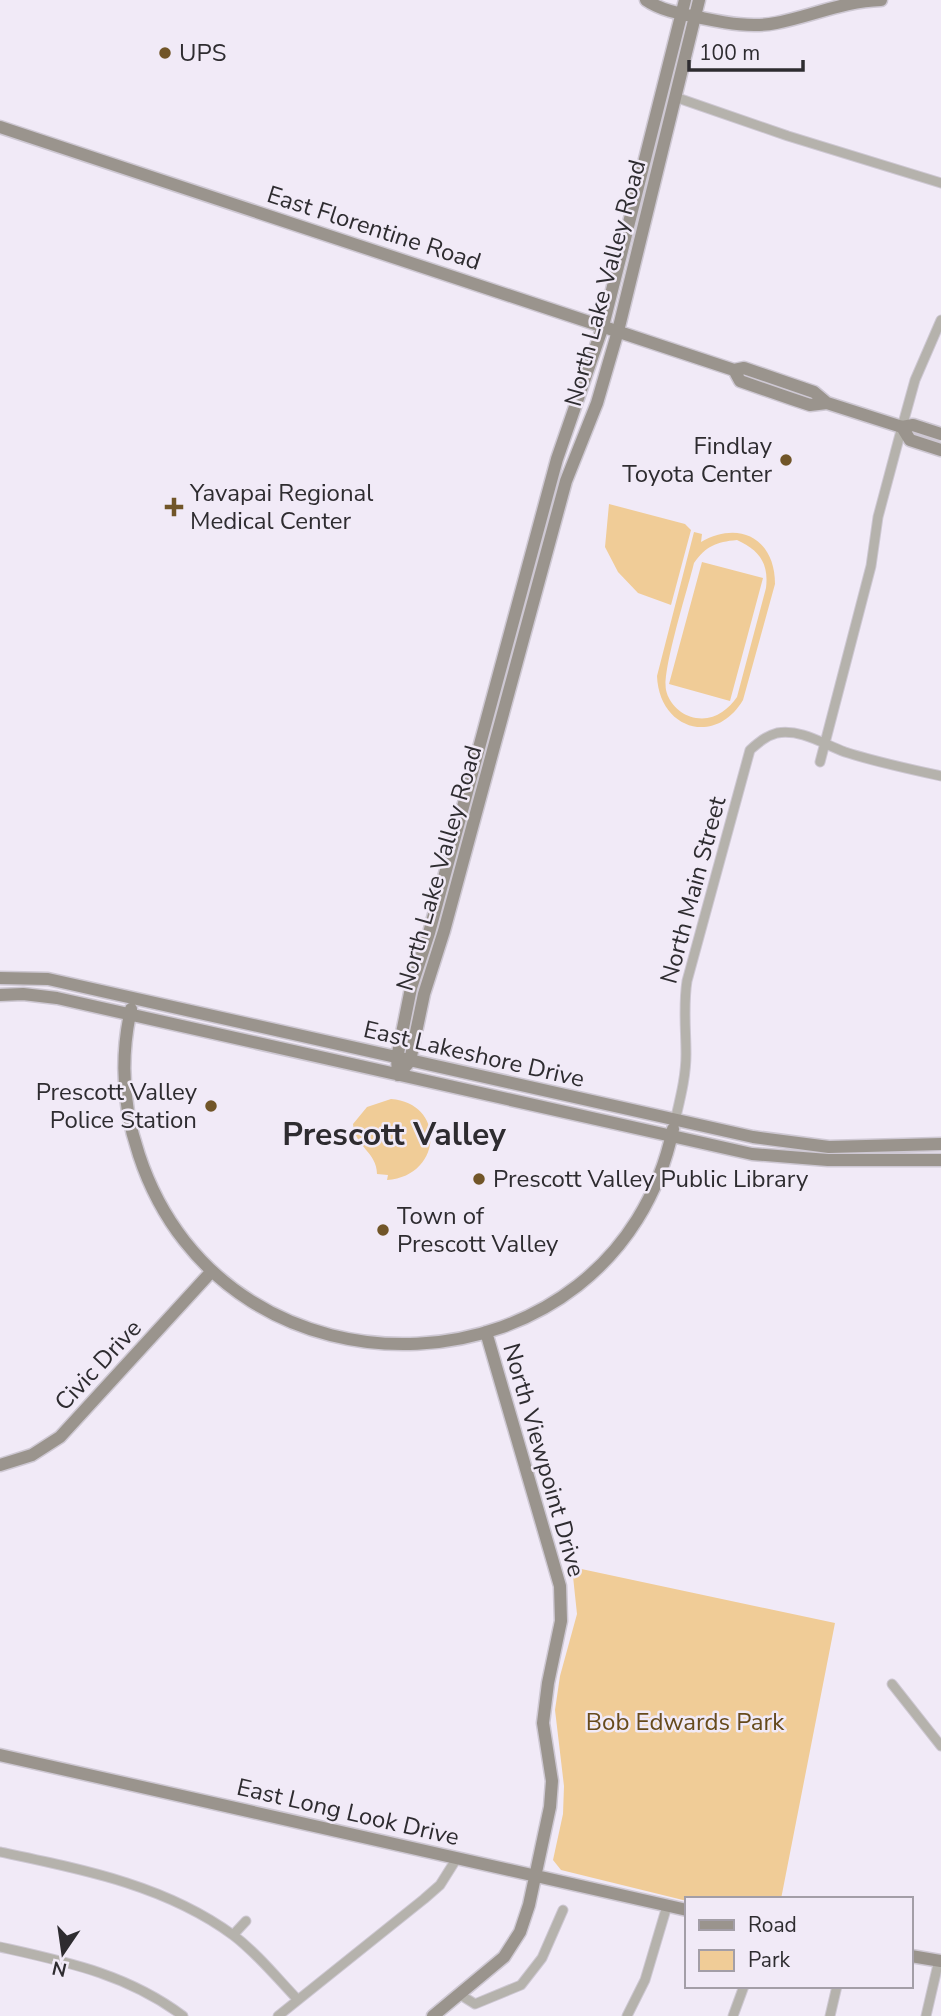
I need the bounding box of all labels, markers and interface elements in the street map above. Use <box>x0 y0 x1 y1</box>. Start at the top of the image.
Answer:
scale bar <box>689 28 803 72</box>
place label: UPS <box>179 37 226 69</box>
text: 100 m <box>699 39 760 67</box>
marker: UPS <box>157 45 173 61</box>
street label: North Lake Valley Road <box>557 156 653 410</box>
street label: East Florentine Road <box>263 178 485 278</box>
place label: Findlay Toyota Center <box>622 430 773 490</box>
marker: Findlay Toyota Center <box>778 452 794 468</box>
place label: Yavapai Regional Medical Center <box>189 477 373 537</box>
marker: Yavapai Regional Medical Center <box>164 497 184 517</box>
street label: North Lake Valley Road <box>389 742 489 994</box>
street label: North Main Street <box>653 792 734 987</box>
street label: East Lakeshore Drive <box>361 1013 587 1095</box>
place label: Prescott Valley Police Station <box>36 1076 198 1136</box>
marker: Prescott Valley Police Station <box>203 1098 219 1114</box>
district label: Prescott Valley <box>282 1113 507 1156</box>
place label: Prescott Valley Public Library <box>493 1163 809 1195</box>
marker: Prescott Valley Public Library <box>471 1171 487 1187</box>
place label: Town of Prescott Valley <box>397 1200 559 1260</box>
marker: Town of Prescott Valley <box>375 1222 391 1238</box>
street label: Civic Drive <box>47 1312 149 1418</box>
street label: North Viewpoint Drive <box>495 1340 593 1580</box>
park label: Bob Edwards Park <box>586 1706 785 1738</box>
street label: East Long Look Drive <box>234 1771 462 1853</box>
legend <box>685 1897 913 1988</box>
text: Road <box>748 1911 797 1939</box>
north arrow <box>28 1918 98 1988</box>
text: Park <box>748 1946 790 1974</box>
text: N <box>50 1954 69 1983</box>

